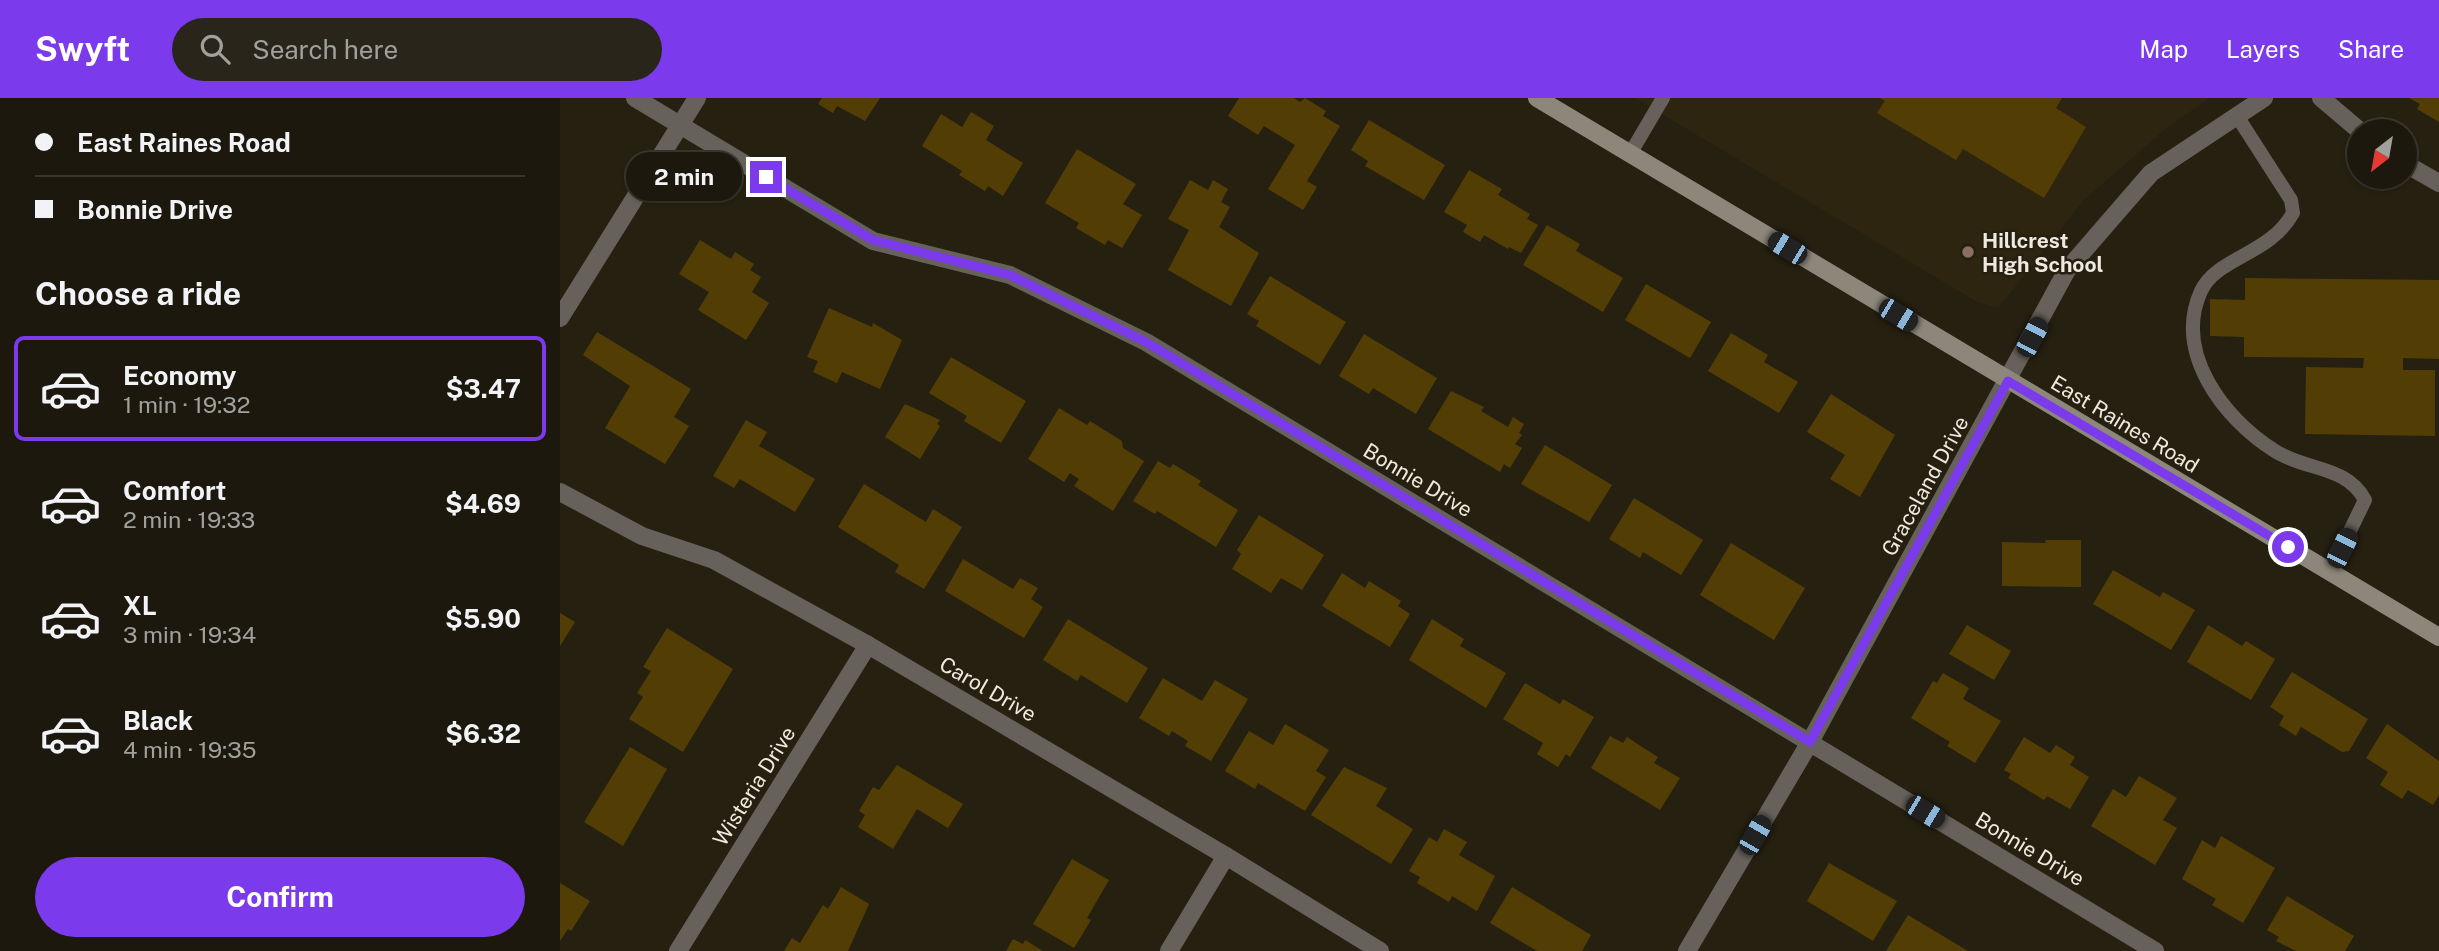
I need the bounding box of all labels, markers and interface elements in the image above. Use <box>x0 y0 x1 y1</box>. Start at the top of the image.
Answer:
search box <box>172 18 662 81</box>
text: Swyft <box>35 30 130 68</box>
icon: search <box>196 30 234 68</box>
text: Search here <box>252 34 398 65</box>
text: Map <box>2139 35 2188 63</box>
text: Layers <box>2226 35 2300 63</box>
text: Share <box>2338 35 2404 63</box>
north arrow <box>2347 119 2417 189</box>
map controls <box>2347 119 2417 189</box>
text: East Raines Road <box>77 127 291 158</box>
callout: 2 min <box>626 153 742 202</box>
route end <box>750 161 782 193</box>
text: 2 min <box>654 163 714 190</box>
text: Bonnie Drive <box>77 194 233 225</box>
car <box>1764 228 1811 268</box>
place label: Hillcrest High School <box>1982 228 2104 277</box>
marker: Hillcrest High School <box>1960 244 1976 260</box>
text: Choose a ride <box>35 275 241 312</box>
car <box>1875 295 1922 335</box>
car <box>2013 314 2052 360</box>
icon: car <box>39 357 102 420</box>
text: Economy <box>123 360 236 391</box>
street label: East Raines Road <box>2046 370 2204 478</box>
text: $3.47 <box>446 373 521 404</box>
text: 1 min · 19:32 <box>123 391 250 418</box>
street label: Graceland Drive <box>1876 412 1974 560</box>
street label: Bonnie Drive <box>1359 438 1477 522</box>
icon: car <box>39 472 102 535</box>
text: Comfort <box>123 475 226 506</box>
text: $4.69 <box>445 488 521 519</box>
text: 2 min · 19:33 <box>123 506 255 533</box>
car <box>2324 525 2361 571</box>
route start <box>2272 531 2304 563</box>
icon: car <box>39 587 102 650</box>
text: XL <box>123 590 157 621</box>
text: $5.90 <box>445 603 521 634</box>
text: 3 min · 19:34 <box>123 621 256 648</box>
street label: Carol Drive <box>935 651 1041 727</box>
icon: car <box>39 702 102 765</box>
text: Black <box>123 705 193 736</box>
text: $6.32 <box>445 718 521 749</box>
street label: Wisteria Drive <box>707 722 801 850</box>
text: 4 min · 19:35 <box>123 736 257 763</box>
car <box>1902 792 1949 832</box>
street label: Bonnie Drive <box>1971 807 2089 891</box>
car <box>1736 812 1775 858</box>
button: Confirm <box>35 857 525 937</box>

